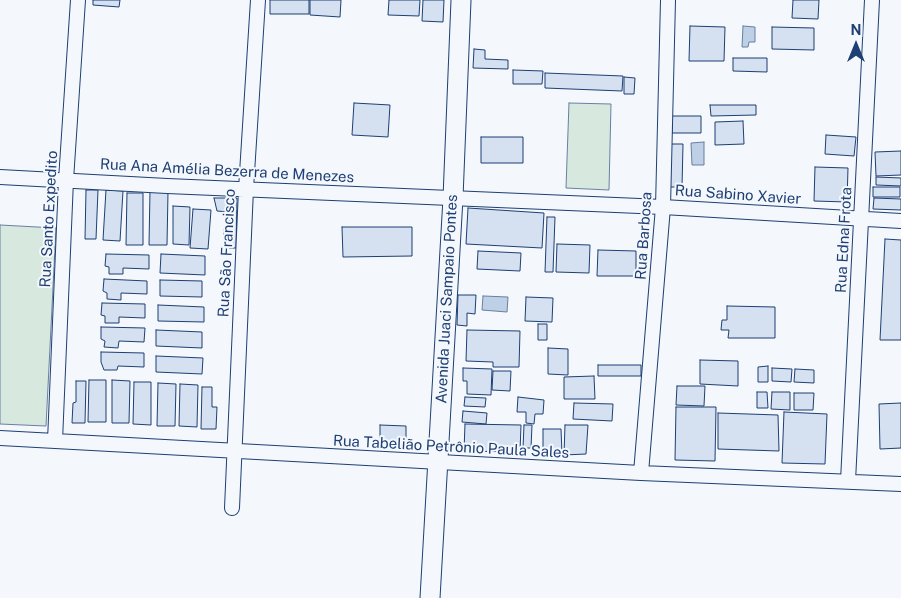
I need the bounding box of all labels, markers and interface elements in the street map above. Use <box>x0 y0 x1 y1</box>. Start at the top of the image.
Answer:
north arrow <box>831 20 881 70</box>
text: N <box>851 22 861 38</box>
street label: Rua Santo Expedito <box>36 150 62 288</box>
street label: Rua Ana Amélia Bezerra de Menezes <box>99 155 355 187</box>
street label: Rua Sabino Xavier <box>674 182 802 208</box>
street label: Rua Edna Frota <box>832 186 856 294</box>
street label: Rua São Francisco <box>215 188 239 318</box>
street label: Rua Barbosa <box>632 191 656 281</box>
street label: Avenida Juaci Sampaio Pontes <box>433 194 461 404</box>
street label: Rua Tabelião Petrônio Paula Sales <box>332 432 570 462</box>

